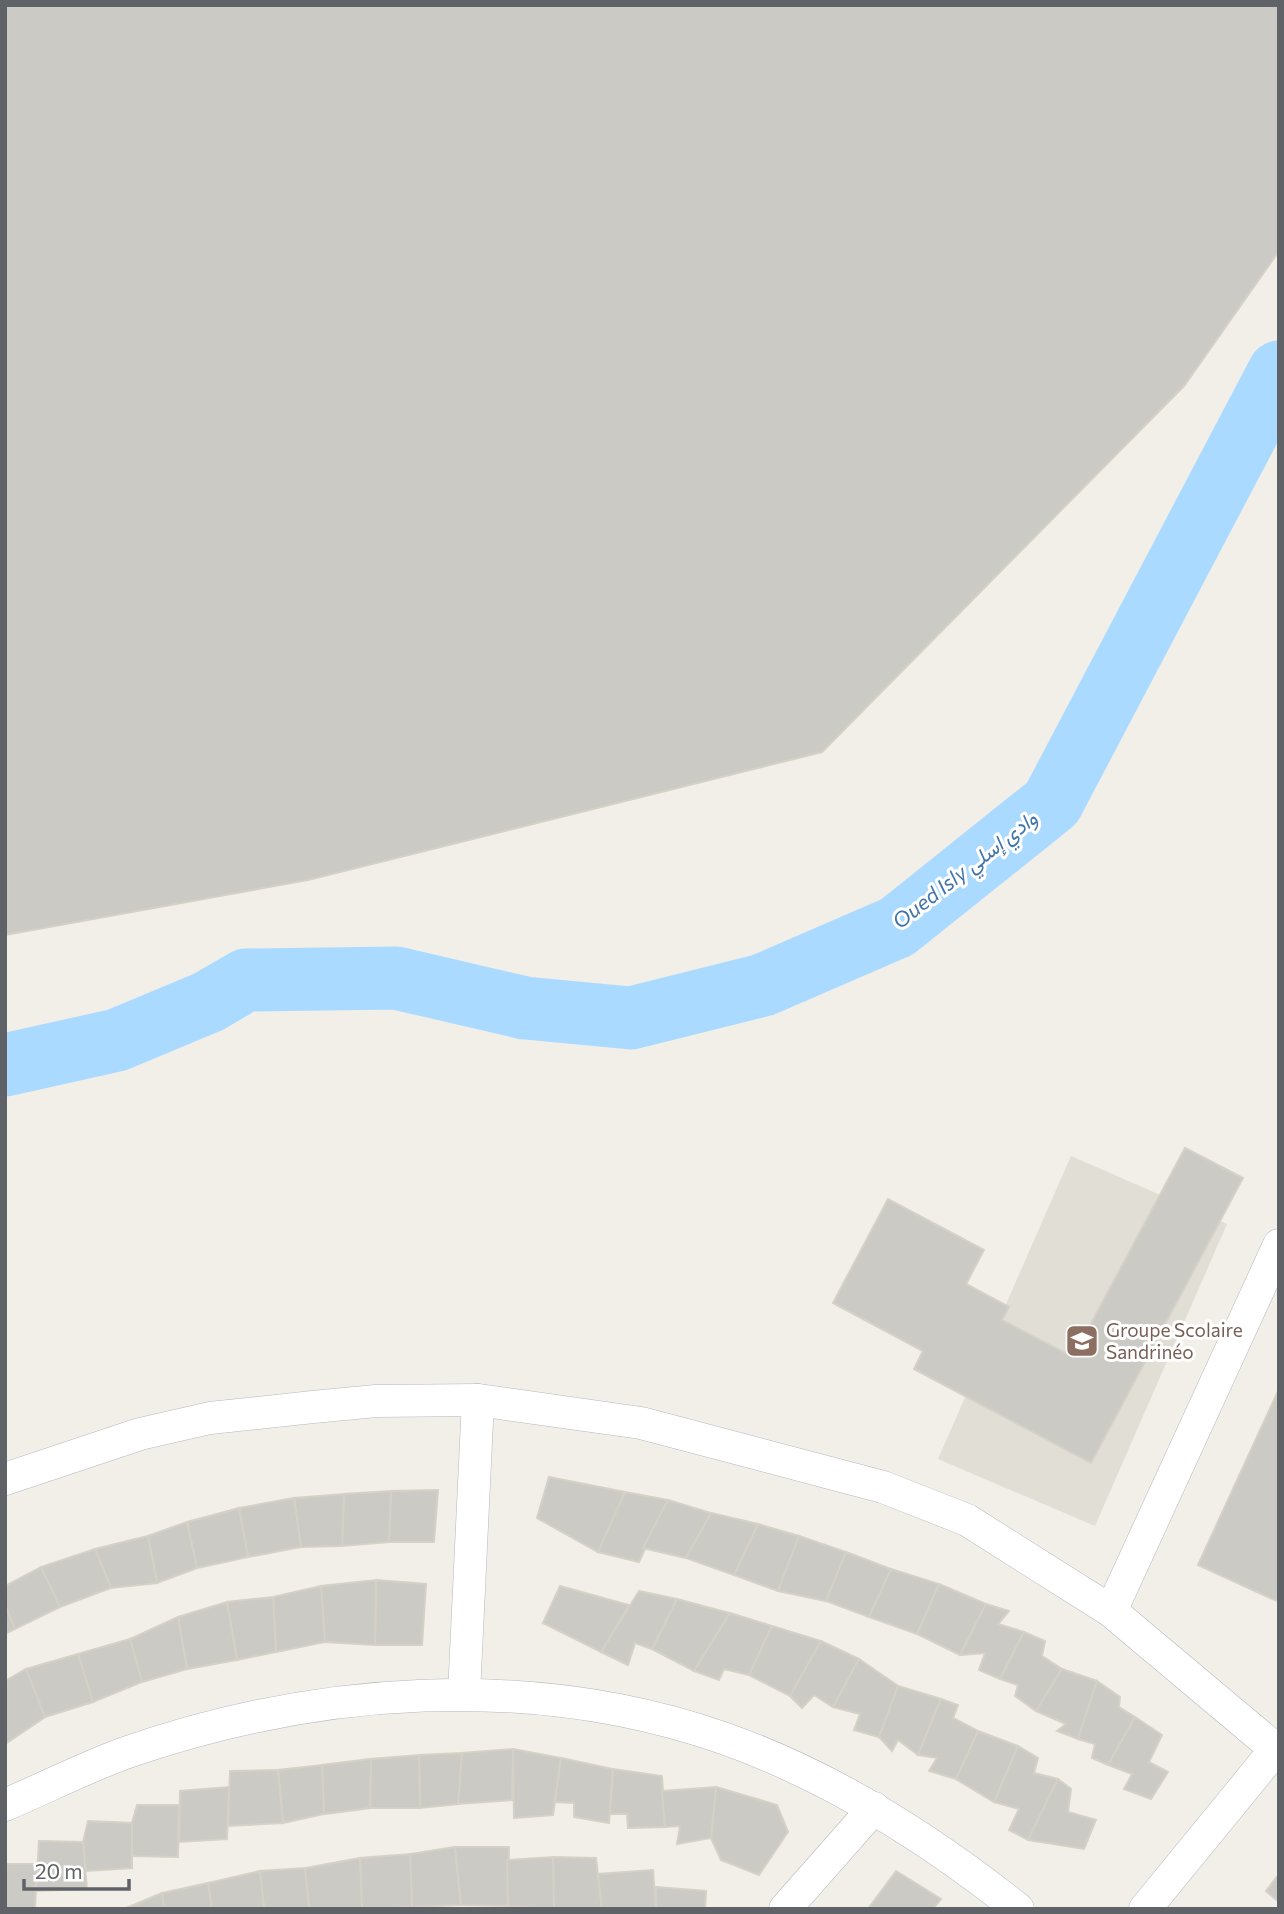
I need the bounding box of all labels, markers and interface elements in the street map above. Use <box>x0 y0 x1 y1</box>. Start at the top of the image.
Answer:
water label: Oued Isly وادي إسلي <box>887 804 1046 938</box>
place label: Groupe Scolaire Sandrinéo <box>1106 1318 1243 1363</box>
school or university icon: Groupe Scolaire Sandrinéo <box>1063 1322 1101 1360</box>
scale bar <box>24 1848 130 1892</box>
text: 20 m <box>35 1858 83 1883</box>

